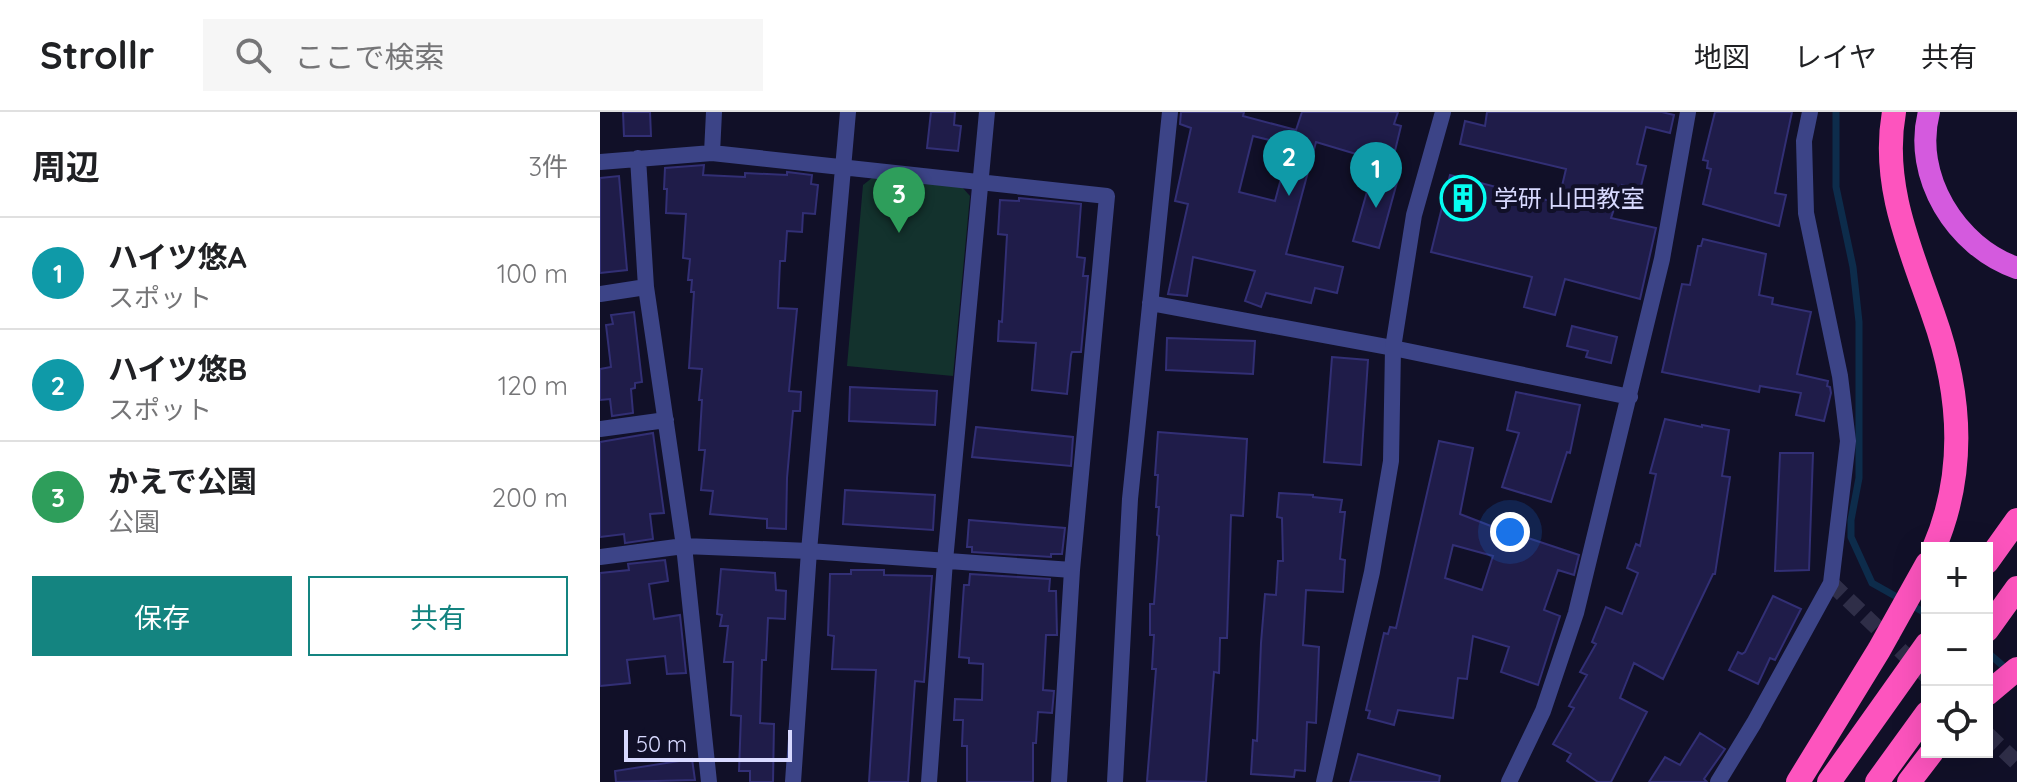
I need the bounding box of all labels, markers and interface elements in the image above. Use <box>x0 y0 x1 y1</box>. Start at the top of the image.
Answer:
search box <box>203 19 763 91</box>
text: Strollr <box>40 31 155 79</box>
icon: search <box>231 33 275 77</box>
text: ここで検索 <box>295 38 445 76</box>
text: 地図 <box>1694 39 1750 74</box>
text: レイヤ <box>1794 39 1877 74</box>
text: 共有 <box>1921 39 1977 74</box>
pin: 2 <box>1263 130 1315 196</box>
pin: 1 <box>1350 142 1402 208</box>
text: 周辺 <box>32 145 100 188</box>
text: 3件 <box>528 150 568 183</box>
pin: 3 <box>873 167 925 233</box>
building icon: 学研 山田教室 <box>1439 174 1487 222</box>
place label: 学研 山田教室 <box>1494 183 1645 213</box>
text: ハイツ悠A <box>108 238 247 276</box>
text: 1 <box>53 257 63 290</box>
text: 100 m <box>497 257 568 290</box>
text: スポット <box>108 281 212 314</box>
text: ハイツ悠B <box>108 350 247 388</box>
text: 2 <box>51 369 65 402</box>
text: 120 m <box>498 369 568 402</box>
text: スポット <box>108 393 212 426</box>
text: かえで公園 <box>108 462 257 500</box>
text: 3 <box>51 481 65 514</box>
text: 200 m <box>492 481 568 514</box>
text: 公園 <box>108 505 160 538</box>
your location <box>1490 512 1530 552</box>
map controls <box>1921 542 1993 758</box>
button: + <box>1921 542 1993 614</box>
button: 保存 <box>32 576 292 656</box>
button: 共有 <box>308 576 568 656</box>
button: − <box>1921 614 1993 686</box>
button: locate <box>1921 686 1993 758</box>
scale bar <box>624 726 792 762</box>
text: 50 m <box>636 730 687 758</box>

